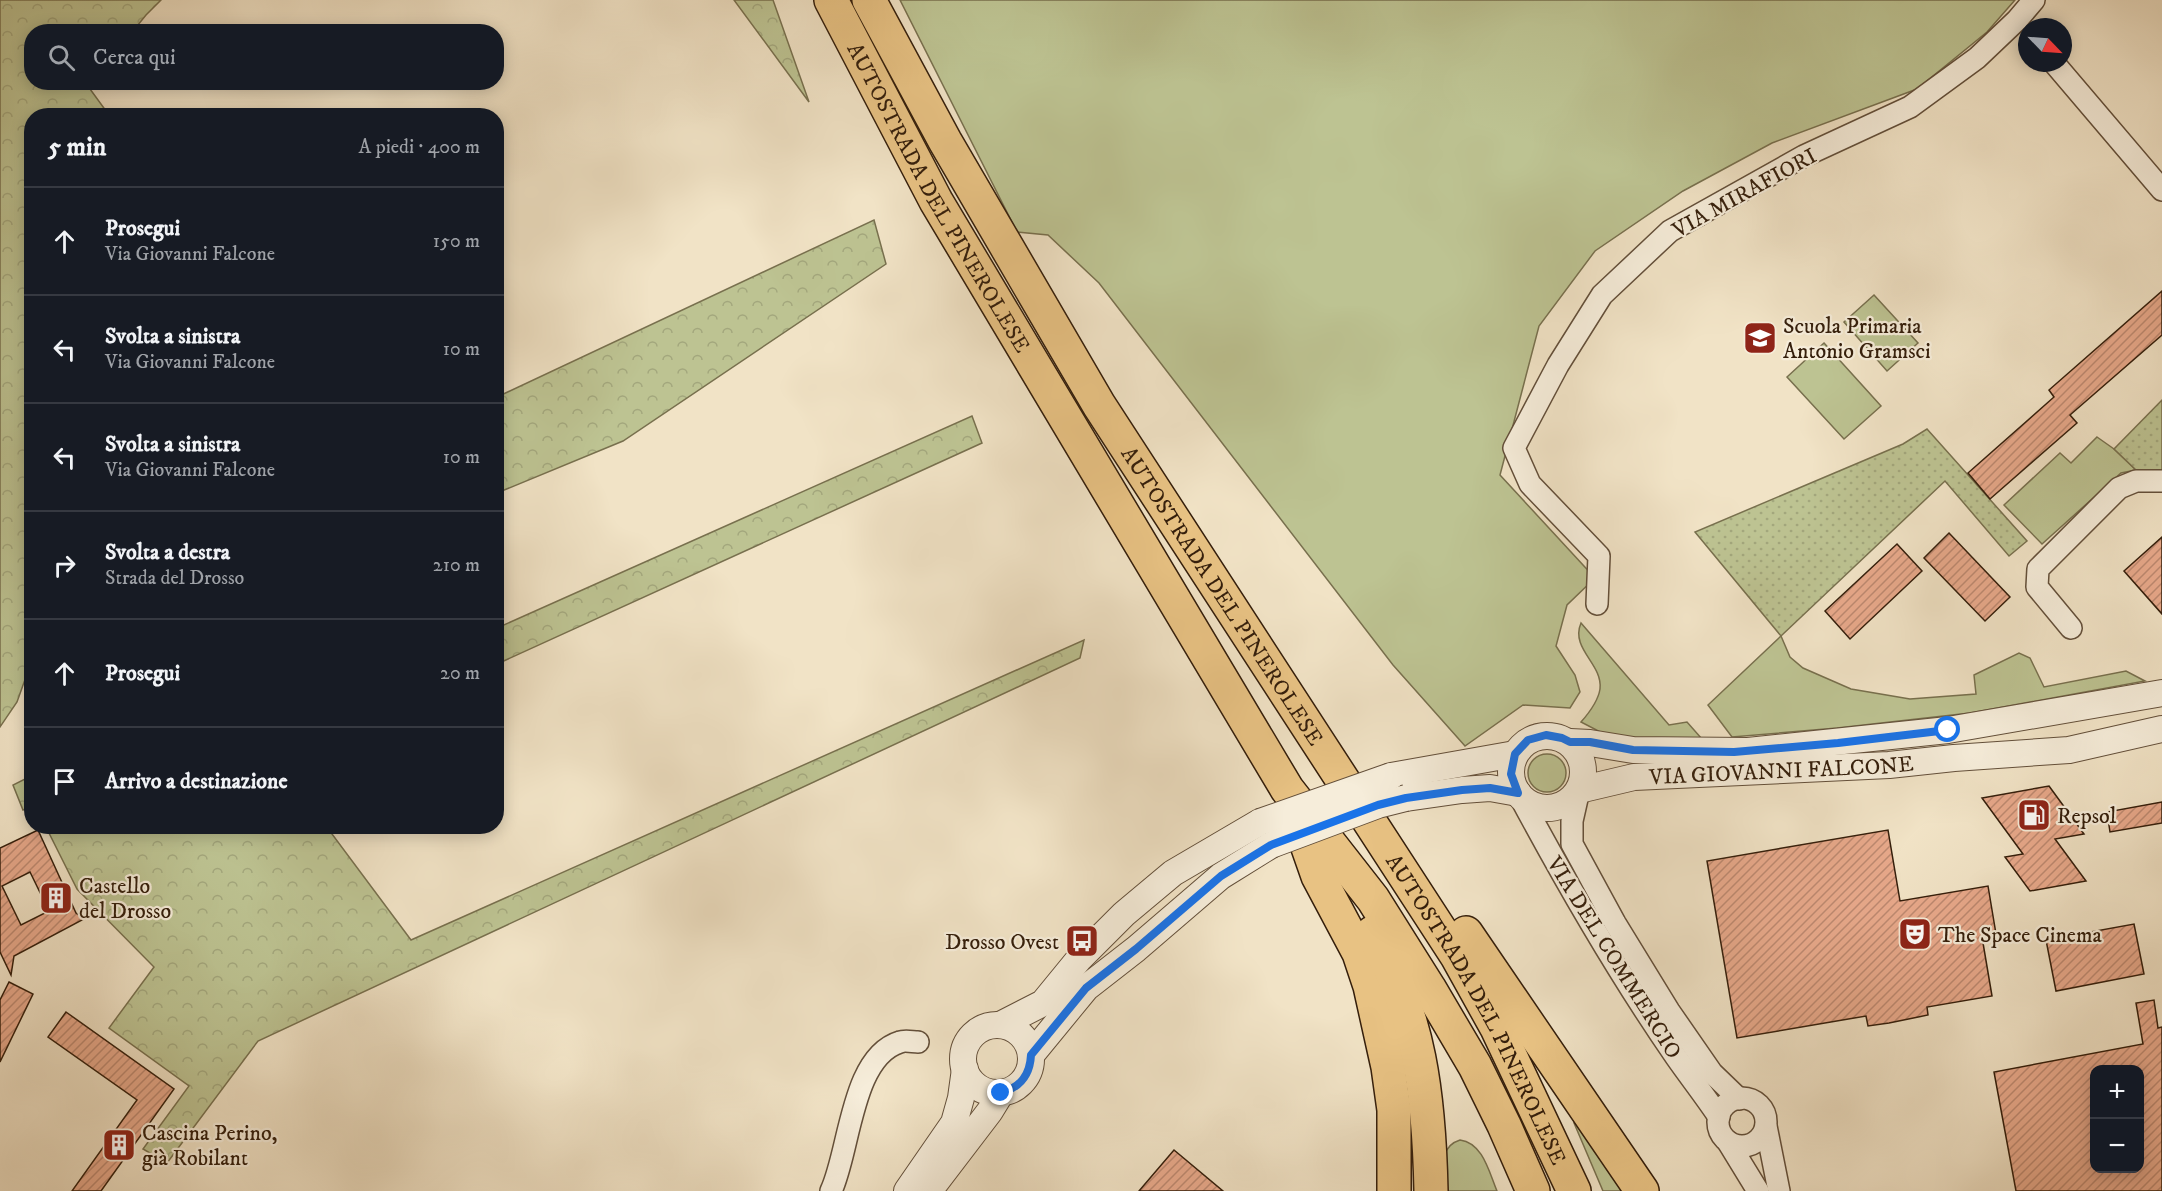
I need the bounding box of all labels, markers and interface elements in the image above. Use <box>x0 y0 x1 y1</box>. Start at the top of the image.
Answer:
north arrow <box>2018 18 2072 72</box>
search box <box>24 24 504 90</box>
street label: AUTOSTRADA DEL PINEROLESE <box>841 38 1035 358</box>
icon: search <box>45 41 78 74</box>
text: Cerca qui <box>93 44 176 71</box>
text: 5 min <box>48 131 106 164</box>
text: A piedi · 400 m <box>359 135 480 160</box>
street label: VIA MIRAFIORI <box>1667 142 1822 245</box>
text: Prosegui <box>105 215 180 242</box>
icon: ahead <box>48 225 81 258</box>
text: 150 m <box>433 229 480 254</box>
text: Via Giovanni Falcone <box>105 242 275 267</box>
place label: Scuola Primaria Antonio Gramsci <box>1783 313 1931 365</box>
school or university icon: Scuola Primaria Antonio Gramsci <box>1742 320 1778 356</box>
text: Svolta a sinistra <box>105 323 240 350</box>
icon: left <box>48 333 81 366</box>
text: 10 m <box>443 337 480 362</box>
text: Via Giovanni Falcone <box>105 350 275 375</box>
text: Svolta a sinistra <box>105 431 240 458</box>
icon: left <box>48 441 81 474</box>
street label: AUTOSTRADA DEL PINEROLESE <box>1115 442 1328 751</box>
text: 10 m <box>443 445 480 470</box>
text: Via Giovanni Falcone <box>105 458 275 483</box>
text: Svolta a destra <box>105 539 230 566</box>
icon: right <box>48 549 81 582</box>
text: 210 m <box>433 553 480 578</box>
text: Strada del Drosso <box>105 566 244 591</box>
icon: ahead <box>48 657 81 690</box>
text: Prosegui <box>105 660 180 687</box>
text: 20 m <box>440 661 480 686</box>
route start <box>1934 716 1960 742</box>
street label: VIA GIOVANNI FALCONE <box>1648 750 1915 791</box>
icon: arrive <box>48 765 81 798</box>
text: Arrivo a destinazione <box>105 768 288 795</box>
fuel station icon: Repsol <box>2016 797 2052 833</box>
place label: Repsol <box>2057 803 2117 830</box>
street label: AUTOSTRADA DEL PINEROLESE <box>1379 849 1572 1169</box>
street label: VIA DEL COMMERCIO <box>1540 851 1687 1064</box>
place label: Castello del Drosso <box>79 873 171 925</box>
building icon: Castello del Drosso <box>38 880 74 916</box>
theatre icon: The Space Cinema <box>1897 916 1933 952</box>
place label: The Space Cinema <box>1938 922 2102 949</box>
bus stop icon: Drosso Ovest <box>1064 923 1100 959</box>
place label: Drosso Ovest <box>945 929 1059 956</box>
map controls <box>2090 1065 2144 1173</box>
button: + <box>2090 1065 2144 1119</box>
route end <box>987 1079 1013 1105</box>
button: − <box>2090 1119 2144 1173</box>
place label: Cascina Perino, già Robilant <box>142 1120 278 1172</box>
building icon: Cascina Perino, già Robilant <box>101 1127 137 1163</box>

